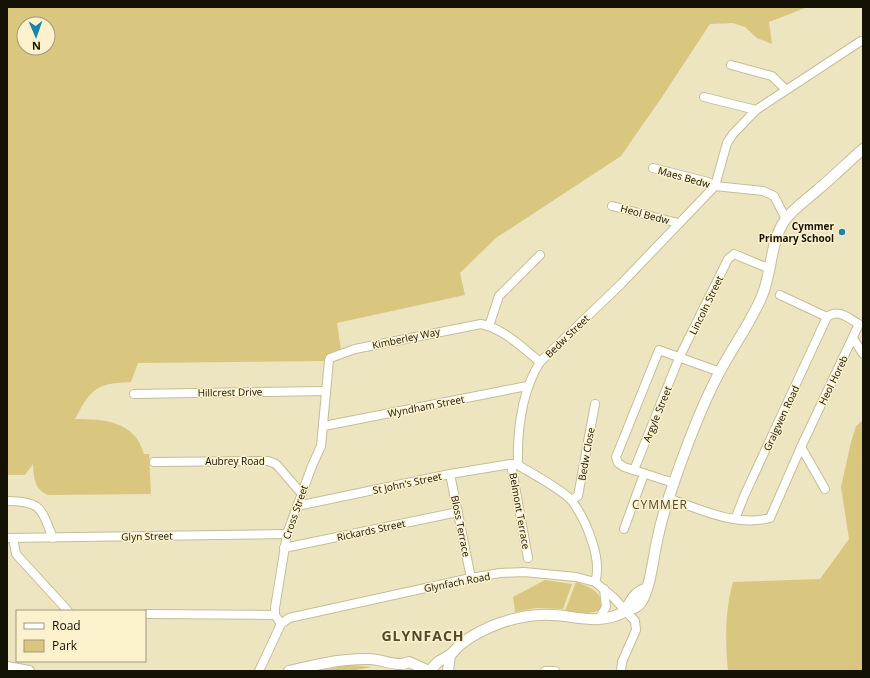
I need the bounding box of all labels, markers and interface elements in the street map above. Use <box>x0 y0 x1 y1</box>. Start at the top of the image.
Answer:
north arrow <box>16 16 56 56</box>
text: N <box>32 39 41 54</box>
street label: Maes Bedw <box>656 163 712 191</box>
street label: Heol Bedw <box>619 201 671 227</box>
place label: Cymmer Primary School <box>759 219 834 245</box>
marker: Cymmer Primary School <box>837 227 847 237</box>
street label: Lincoln Street <box>686 273 726 337</box>
street label: Bedw Street <box>542 311 592 361</box>
street label: Kimberley Way <box>371 324 442 352</box>
street label: Heol Horeb <box>815 353 851 407</box>
street label: Argyle Street <box>639 383 675 444</box>
street label: Graigwen Road <box>760 383 802 453</box>
street label: Hillcrest Drive <box>197 384 263 400</box>
street label: Wyndham Street <box>386 392 466 420</box>
street label: Bedw Close <box>574 426 598 482</box>
street label: Aubrey Road <box>205 454 265 468</box>
street label: St John's Street <box>371 469 443 497</box>
street label: Belmont Terrace <box>506 472 534 551</box>
street label: Cross Street <box>279 483 311 541</box>
street label: Bloss Terrace <box>448 494 474 558</box>
district label: CYMMER <box>632 496 688 513</box>
street label: Rickards Street <box>335 516 407 544</box>
street label: Glyn Street <box>121 529 173 543</box>
street label: Glynfach Road <box>423 569 491 595</box>
legend <box>16 610 146 662</box>
text: Road <box>52 617 81 634</box>
district label: GLYNFACH <box>381 626 465 645</box>
text: Park <box>52 637 78 654</box>

